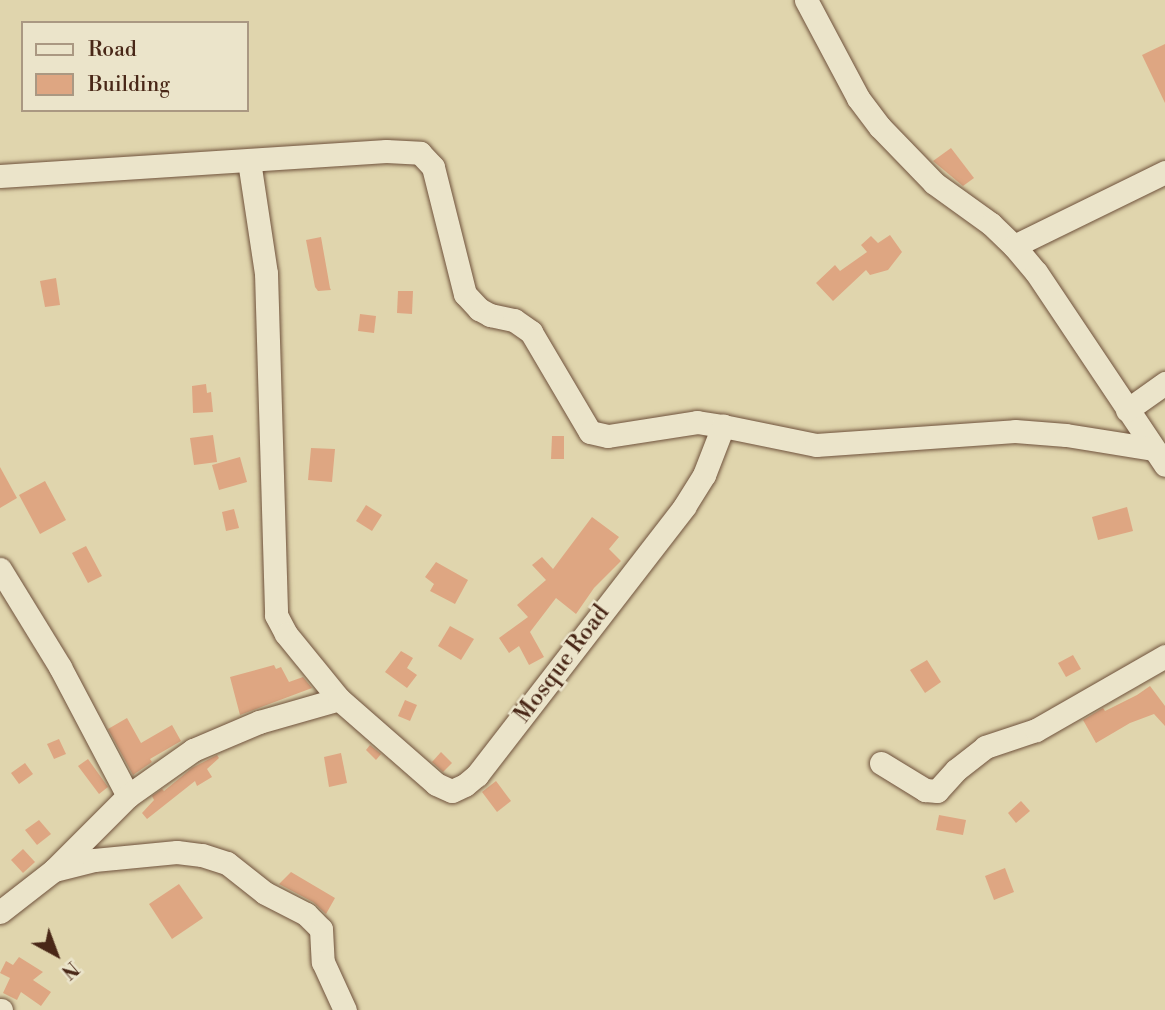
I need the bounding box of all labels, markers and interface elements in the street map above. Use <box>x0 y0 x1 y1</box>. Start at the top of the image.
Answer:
legend <box>21 21 248 112</box>
text: Road <box>88 37 137 63</box>
text: Building <box>88 72 170 98</box>
street label: Mosque Road <box>509 600 615 728</box>
north arrow <box>21 919 91 989</box>
text: N <box>56 956 83 984</box>

